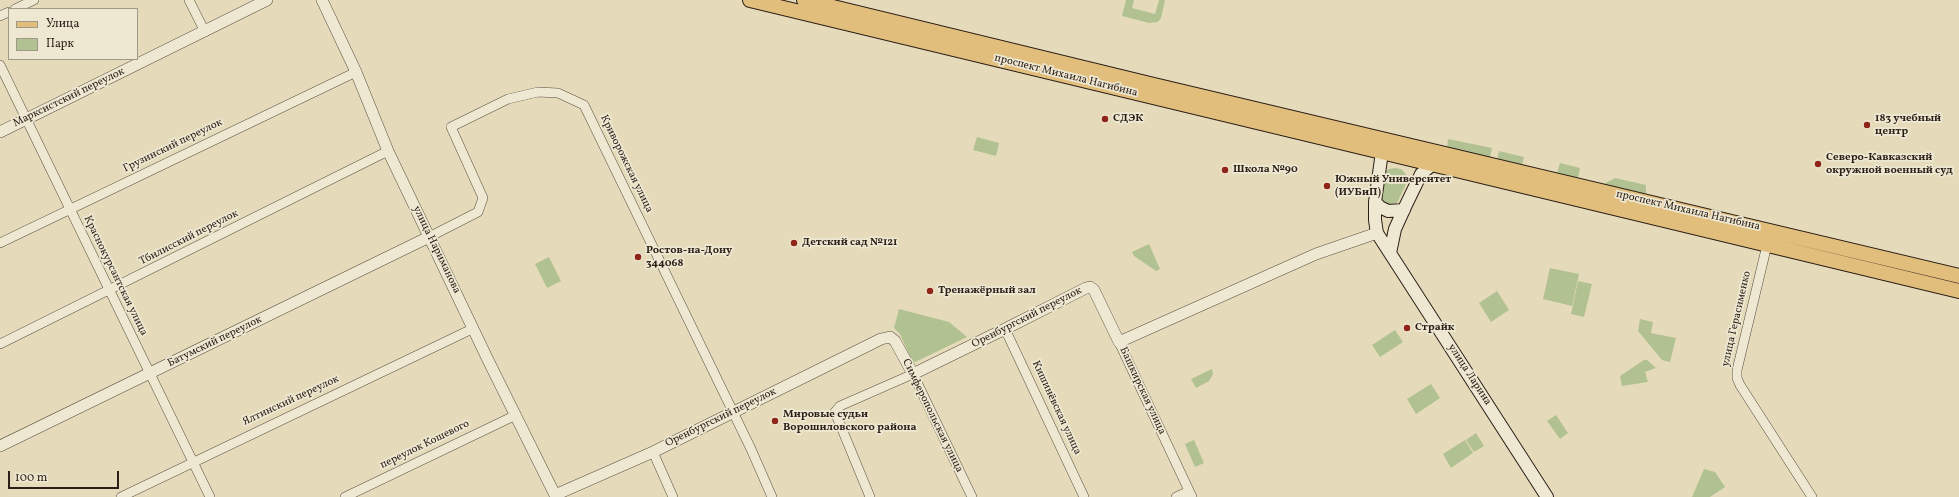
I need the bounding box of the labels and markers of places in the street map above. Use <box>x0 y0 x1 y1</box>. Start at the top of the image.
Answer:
place label: СДЭК <box>1113 112 1143 126</box>
place label: 183 учебный центр <box>1875 112 1941 138</box>
marker: СДЭК <box>1100 114 1110 124</box>
marker: 183 учебный центр <box>1862 120 1872 130</box>
place label: Северо-Кавказский окружной военный суд <box>1826 151 1953 177</box>
marker: Северо-Кавказский окружной военный суд <box>1813 159 1823 169</box>
place label: Школа №90 <box>1233 163 1298 177</box>
marker: Школа №90 <box>1220 165 1230 175</box>
place label: Южный Университет (ИУБиП) <box>1335 173 1451 199</box>
marker: Южный Университет (ИУБиП) <box>1322 181 1332 191</box>
place label: Детский сад №121 <box>802 236 897 250</box>
marker: Детский сад №121 <box>789 238 799 248</box>
place label: Ростов-на-Дону 344068 <box>646 244 732 270</box>
marker: Ростов-на-Дону 344068 <box>633 252 643 262</box>
place label: Тренажёрный зал <box>938 284 1036 298</box>
marker: Тренажёрный зал <box>925 286 935 296</box>
place label: Страйк <box>1415 321 1454 335</box>
marker: Страйк <box>1402 323 1412 333</box>
place label: Мировые судьи Ворошиловского района <box>783 408 916 434</box>
marker: Мировые судьи Ворошиловского района <box>770 416 780 426</box>

